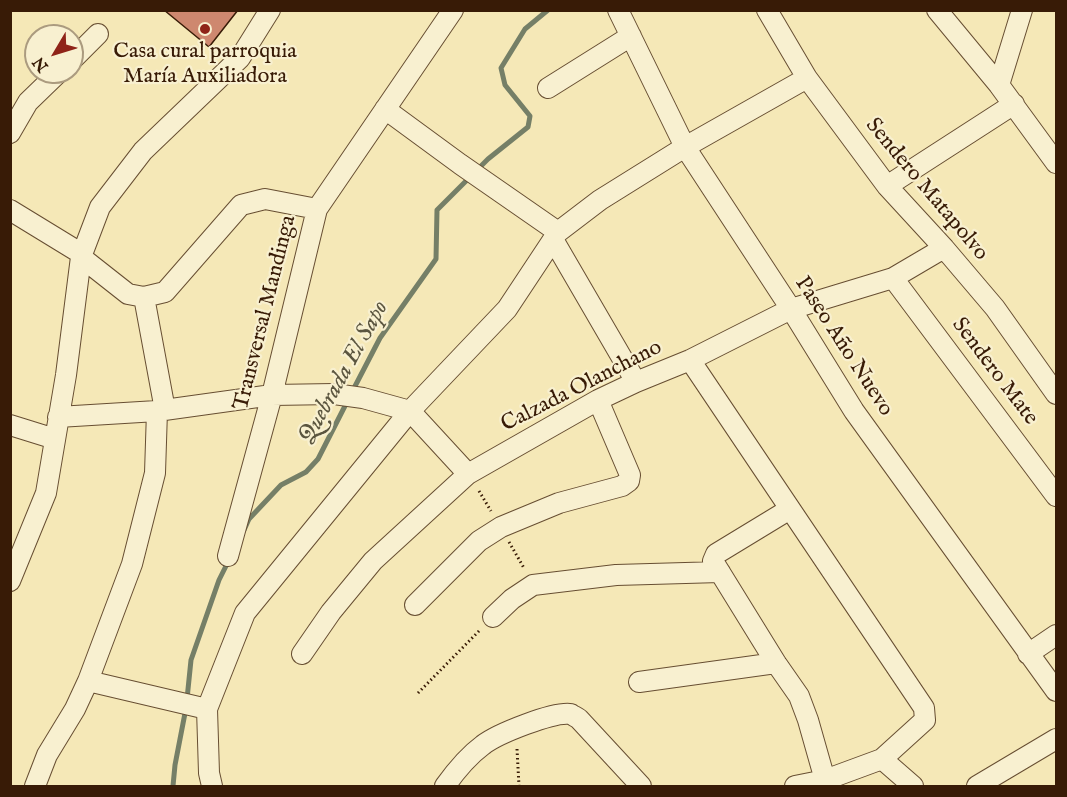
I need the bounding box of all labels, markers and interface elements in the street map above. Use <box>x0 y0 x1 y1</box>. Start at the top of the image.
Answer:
marker: Casa cural parroquia María Auxiliadora <box>198 22 212 36</box>
north arrow <box>24 24 84 84</box>
place label: Casa cural parroquia María Auxiliadora <box>113 39 297 90</box>
text: N <box>29 52 54 75</box>
street label: Sendero Matapolvo <box>859 113 993 267</box>
street label: Transversal Mandinga <box>229 213 303 413</box>
street label: Paseo Año Nuevo <box>788 272 898 422</box>
water label: Quebrada El Sapo <box>294 296 396 450</box>
street label: Sendero Mate <box>945 313 1043 431</box>
street label: Calzada Olanchano <box>497 335 667 439</box>

